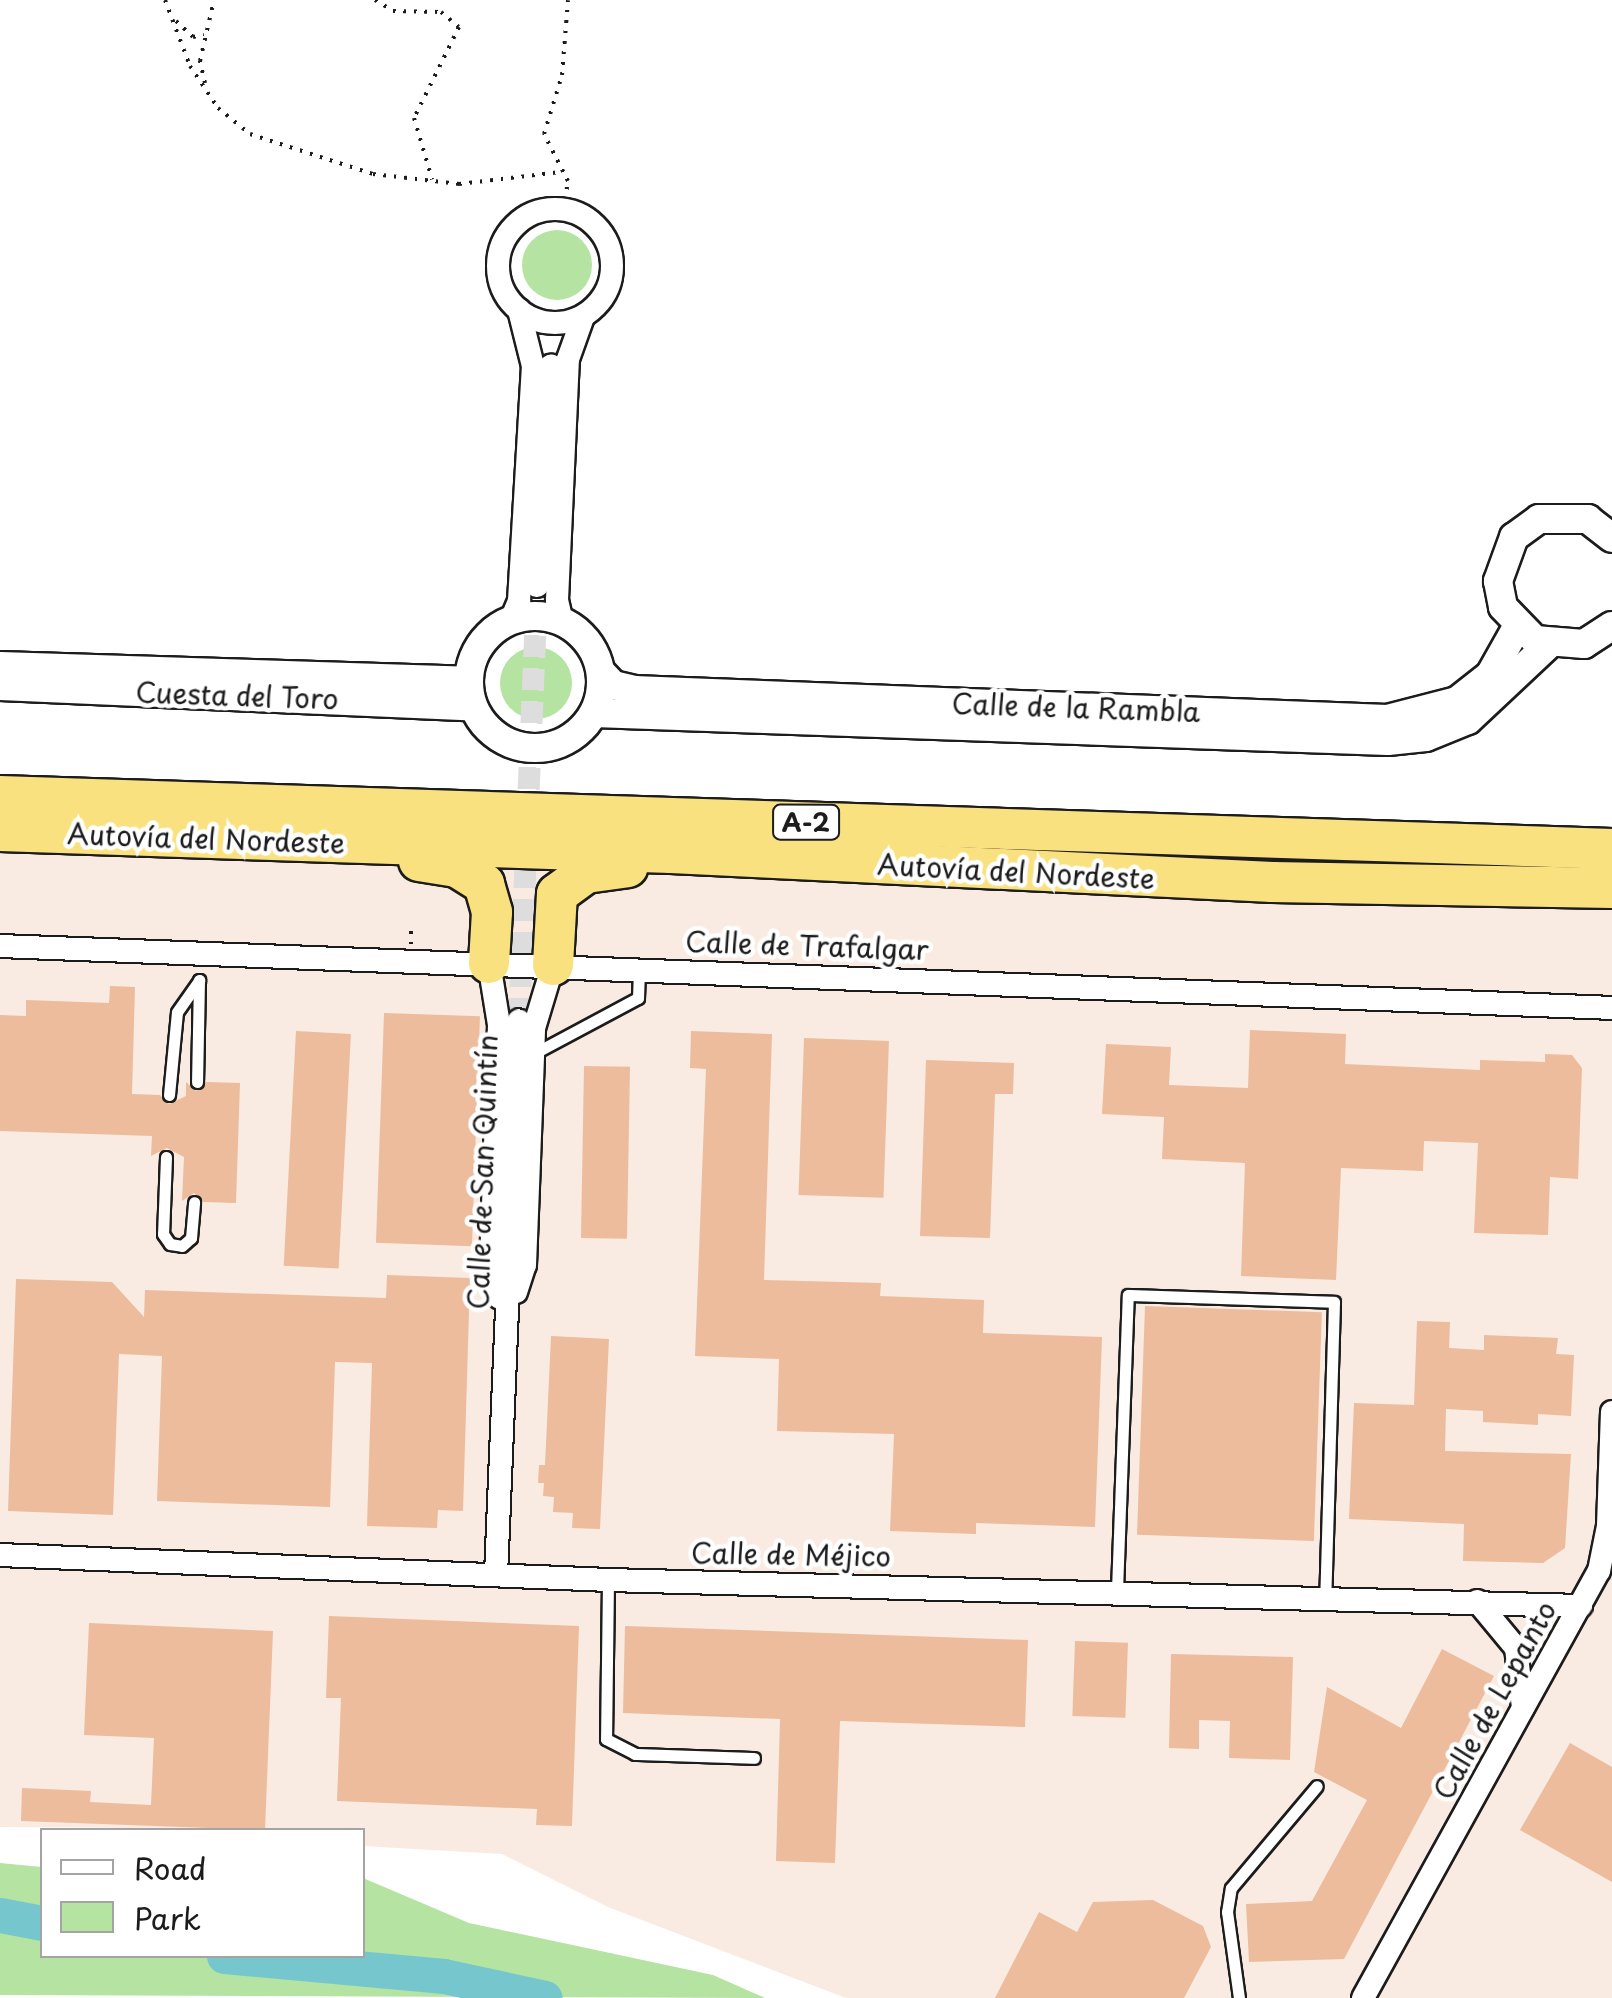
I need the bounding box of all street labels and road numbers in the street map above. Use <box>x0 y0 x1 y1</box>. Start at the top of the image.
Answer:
street label: Cuesta del Toro <box>133 675 341 715</box>
street label: Calle de la Rambla <box>949 686 1203 728</box>
road number: A-2 <box>771 802 841 842</box>
street label: Autovía del Nordeste <box>65 816 347 860</box>
street label: Autovía del Nordeste <box>875 847 1157 895</box>
street label: Calle de Trafalgar <box>684 924 930 966</box>
street label: Calle de San Quintín <box>460 1033 504 1311</box>
street label: Calle de Méjico <box>689 1535 893 1573</box>
street label: Calle de Lepanto <box>1425 1594 1563 1806</box>

